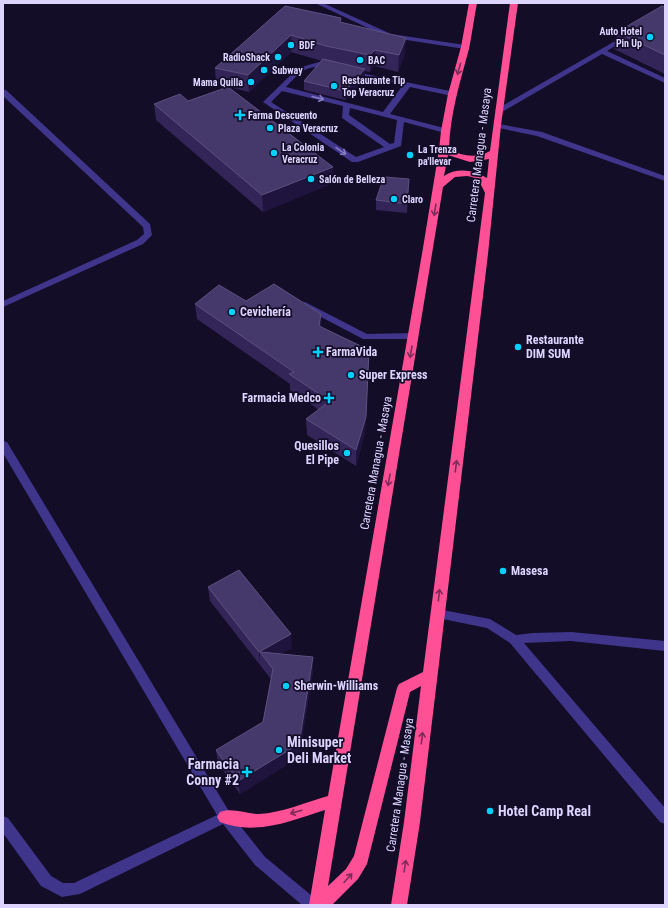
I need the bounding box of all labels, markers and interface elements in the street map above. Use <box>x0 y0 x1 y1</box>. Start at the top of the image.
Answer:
place label: Auto Hotel Pin Up <box>599 26 642 49</box>
marker: Auto Hotel Pin Up <box>645 32 655 42</box>
marker: BDF <box>286 40 296 50</box>
place label: BDF <box>299 40 315 51</box>
place label: RadioShack <box>223 52 270 63</box>
marker: RadioShack <box>273 52 283 62</box>
marker: BAC <box>355 55 365 65</box>
place label: BAC <box>368 55 385 66</box>
one-way arrow <box>455 62 462 75</box>
marker: Subway <box>259 65 269 75</box>
place label: Subway <box>272 65 303 76</box>
place label: Restaurante Tip Top Veracruz <box>342 75 405 98</box>
place label: Mama Quilla <box>193 77 243 88</box>
marker: Mama Quilla <box>246 77 256 87</box>
marker: Restaurante Tip Top Veracruz <box>329 81 339 91</box>
street label: Carretera Managua - Masaya <box>464 87 494 223</box>
one-way arrow <box>311 95 324 102</box>
marker: Farma Descuento <box>235 110 245 120</box>
place label: Farma Descuento <box>248 110 317 121</box>
marker: Plaza Veracruz <box>265 123 275 133</box>
place label: Plaza Veracruz <box>278 123 339 134</box>
place label: La Colonia Veracruz <box>282 142 324 165</box>
place label: La Trenza pa'llevar <box>418 144 457 167</box>
one-way arrow <box>335 147 346 155</box>
marker: La Colonia Veracruz <box>269 148 279 158</box>
marker: La Trenza pa'llevar <box>405 150 415 160</box>
marker: Salón de Belleza <box>306 174 316 184</box>
place label: Salón de Belleza <box>319 174 386 185</box>
marker: Claro <box>389 194 399 204</box>
place label: Claro <box>402 194 423 205</box>
one-way arrow <box>431 203 439 216</box>
place label: Cevichería <box>240 305 291 319</box>
marker: Cevichería <box>227 307 237 317</box>
place label: Restaurante DIM SUM <box>526 333 584 361</box>
marker: Restaurante DIM SUM <box>513 342 523 352</box>
place label: FarmaVida <box>326 345 378 359</box>
one-way arrow <box>407 345 415 358</box>
marker: FarmaVida <box>313 347 323 357</box>
place label: Super Express <box>359 368 428 382</box>
marker: Super Express <box>346 370 356 380</box>
place label: Farmacia Medco <box>242 391 321 405</box>
marker: Farmacia Medco <box>324 393 334 403</box>
street label: Carretera Managua - Masaya <box>357 395 395 531</box>
place label: Quesillos El Pipe <box>294 439 340 467</box>
marker: Quesillos El Pipe <box>342 448 352 458</box>
one-way arrow <box>452 460 460 473</box>
one-way arrow <box>385 474 393 487</box>
place label: Masesa <box>511 564 548 578</box>
marker: Masesa <box>498 566 508 576</box>
one-way arrow <box>435 589 443 602</box>
place label: Sherwin-Williams <box>294 679 379 693</box>
marker: Sherwin-Williams <box>281 681 291 691</box>
street label: Carretera Managua - Masaya <box>384 717 416 853</box>
one-way arrow <box>418 732 426 745</box>
place label: Minisuper Deli Market <box>287 734 351 766</box>
marker: Minisuper Deli Market <box>274 745 284 755</box>
place label: Farmacia Conny #2 <box>186 756 239 788</box>
marker: Farmacia Conny #2 <box>242 767 252 777</box>
place label: Hotel Camp Real <box>498 803 591 819</box>
marker: Hotel Camp Real <box>485 806 495 816</box>
one-way arrow <box>289 809 302 816</box>
one-way arrow <box>401 860 409 873</box>
one-way arrow <box>343 873 353 883</box>

